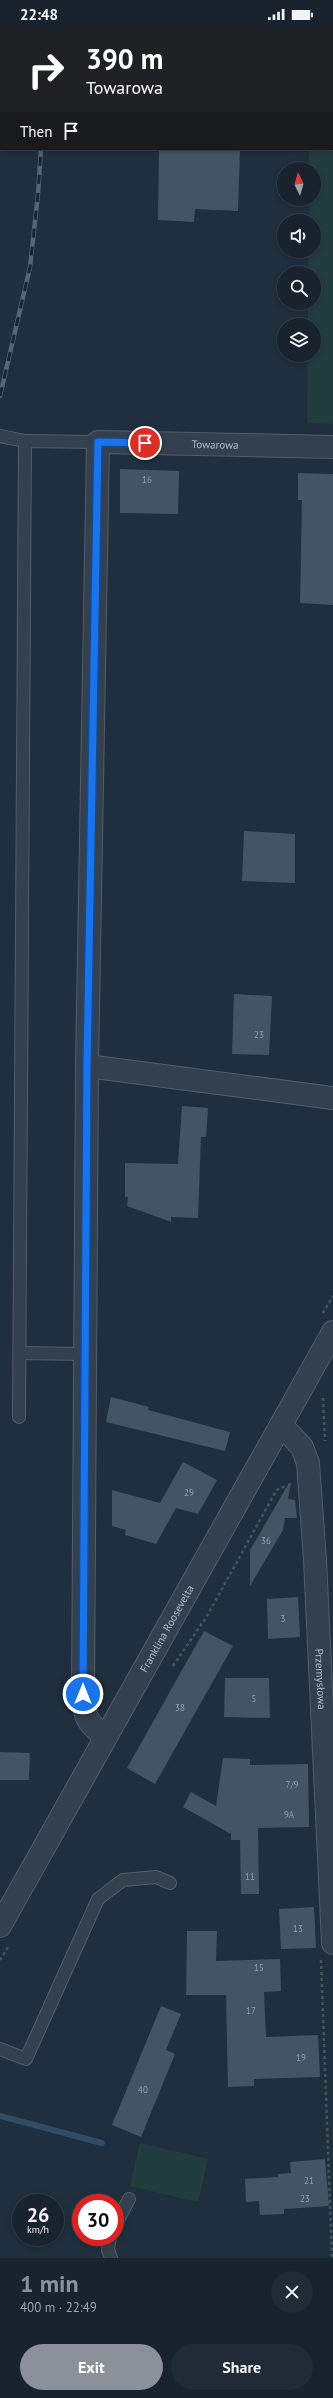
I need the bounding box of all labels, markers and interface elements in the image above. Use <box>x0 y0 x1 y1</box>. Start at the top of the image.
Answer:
text: 22:48 <box>20 5 58 24</box>
text: 390 m <box>86 40 163 77</box>
icon: right <box>20 44 72 96</box>
text: Towarowa <box>86 76 163 99</box>
icon: arrive <box>60 120 82 142</box>
text: Then <box>20 122 52 141</box>
north arrow <box>277 162 321 206</box>
map controls <box>277 162 321 362</box>
button: sound <box>277 214 321 258</box>
button: search <box>277 266 321 310</box>
button: layers <box>277 318 321 362</box>
pin <box>128 426 162 460</box>
icon: arrive <box>134 432 156 454</box>
street label: Towarowa <box>191 437 239 452</box>
house number: 16 <box>142 474 152 485</box>
house number: 23 <box>254 1029 264 1040</box>
house number: 29 <box>184 1487 194 1498</box>
house number: 36 <box>261 1535 271 1546</box>
street label: Franklina Roosevelta <box>137 1582 197 1675</box>
house number: 3 <box>281 1613 286 1624</box>
street label: Przemysłowa <box>312 1648 329 1710</box>
position arrow <box>62 1673 104 1715</box>
house number: 5 <box>252 1693 257 1704</box>
house number: 38 <box>175 1702 185 1713</box>
house number: 7/9 <box>286 1779 299 1790</box>
house number: 9A <box>284 1809 295 1820</box>
house number: 11 <box>245 1871 255 1882</box>
house number: 13 <box>293 1923 303 1934</box>
house number: 15 <box>254 1962 264 1973</box>
house number: 17 <box>246 2005 256 2016</box>
house number: 19 <box>296 2052 306 2063</box>
house number: 40 <box>138 2084 148 2095</box>
house number: 21 <box>304 2175 314 2186</box>
house number: 23 <box>300 2193 310 2204</box>
speed limit sign: 30 <box>72 2194 124 2246</box>
text: 26 <box>27 2202 49 2228</box>
text: km/h <box>27 2223 49 2236</box>
text: 1 min <box>20 2268 79 2299</box>
button: close <box>271 2271 313 2313</box>
text: 400 m · 22:49 <box>20 2299 97 2316</box>
button: Exit <box>20 2344 163 2390</box>
button: Share <box>171 2344 313 2390</box>

